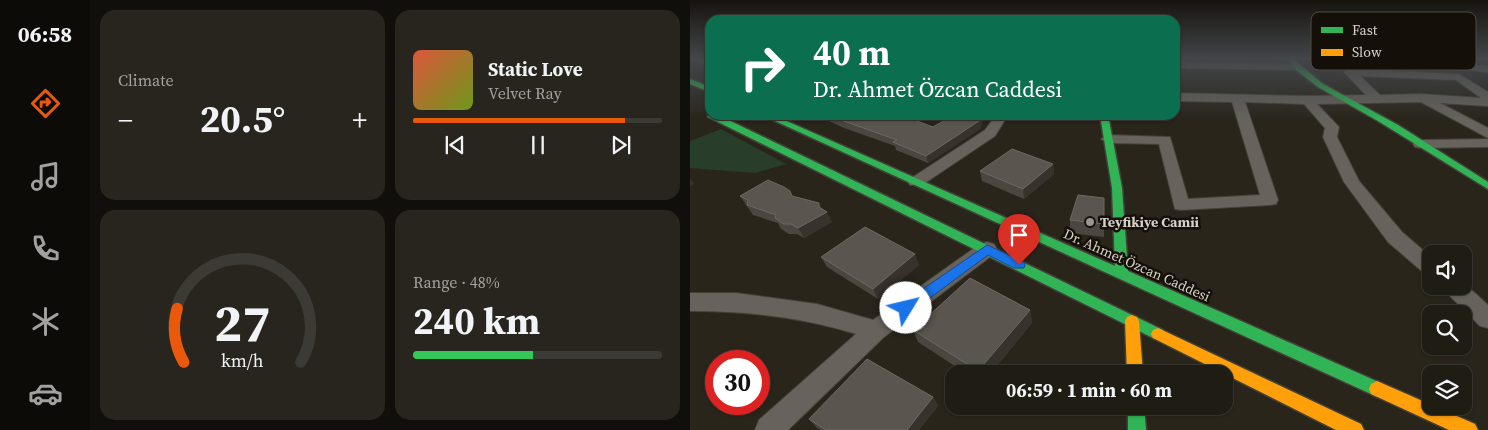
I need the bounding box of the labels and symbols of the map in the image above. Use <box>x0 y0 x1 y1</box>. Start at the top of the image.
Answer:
legend <box>1311 12 1476 70</box>
text: Fast <box>1352 20 1378 40</box>
text: Slow <box>1352 42 1382 62</box>
place label: Teyfikiye Camii <box>1100 212 1200 232</box>
pin <box>998 214 1040 265</box>
marker: Teyfikiye Camii <box>1084 216 1096 228</box>
street label: Dr. Ahmet Özcan Caddesi <box>1061 224 1213 306</box>
position arrow <box>879 281 931 333</box>
speed limit sign: 30 <box>705 350 770 415</box>

